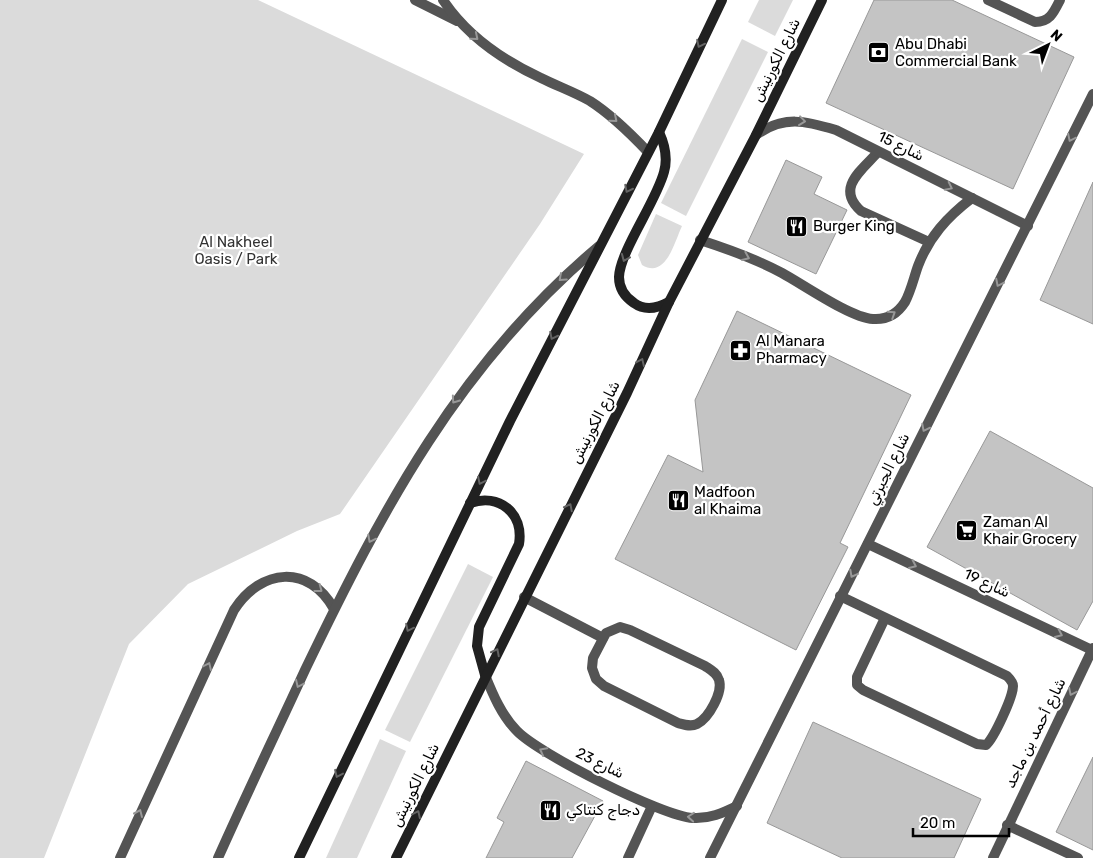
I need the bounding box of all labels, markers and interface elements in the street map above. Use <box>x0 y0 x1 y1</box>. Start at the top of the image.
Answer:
street label: شارع الكورنيش <box>748 15 806 106</box>
north arrow <box>1023 20 1073 70</box>
text: N <box>1047 26 1066 45</box>
one-way arrow <box>469 31 478 39</box>
place label: Abu Dhabi Commercial Bank <box>895 35 1017 70</box>
one-way arrow <box>696 39 707 48</box>
bank icon: Abu Dhabi Commercial Bank <box>867 41 891 65</box>
one-way arrow <box>608 114 617 122</box>
one-way arrow <box>798 115 806 126</box>
street label: شارع 15 <box>874 127 927 167</box>
one-way arrow <box>1067 133 1078 142</box>
one-way arrow <box>944 181 953 191</box>
one-way arrow <box>624 184 634 193</box>
restaurant icon: Burger King <box>785 214 809 238</box>
place label: Burger King <box>813 217 895 235</box>
park label: Al Nakheel Oasis / Park <box>194 233 278 268</box>
one-way arrow <box>741 250 750 261</box>
one-way arrow <box>621 253 632 262</box>
one-way arrow <box>558 272 567 281</box>
one-way arrow <box>995 278 1005 287</box>
one-way arrow <box>886 311 896 320</box>
one-way arrow <box>549 331 559 340</box>
place label: Al Manara Pharmacy <box>756 332 827 367</box>
pharmacy icon: Al Manara Pharmacy <box>728 338 752 362</box>
one-way arrow <box>635 358 646 367</box>
street label: شارع الكورنيش <box>566 378 625 467</box>
one-way arrow <box>452 394 461 404</box>
one-way arrow <box>921 423 931 432</box>
street label: شارع الجبرتي <box>863 430 916 509</box>
one-way arrow <box>477 476 487 485</box>
place label: Madfoon al Khaima <box>694 483 761 518</box>
restaurant icon: Madfoon al Khaima <box>666 489 690 513</box>
one-way arrow <box>563 503 573 512</box>
place label: Zaman Al Khair Grocery <box>983 513 1077 548</box>
supermarket icon: Zaman Al Khair Grocery <box>955 519 979 543</box>
one-way arrow <box>367 533 377 542</box>
one-way arrow <box>907 558 916 568</box>
street label: شارع 19 <box>960 565 1013 603</box>
one-way arrow <box>849 568 859 577</box>
one-way arrow <box>313 583 323 592</box>
one-way arrow <box>405 622 415 631</box>
one-way arrow <box>1054 628 1063 639</box>
one-way arrow <box>490 649 500 658</box>
one-way arrow <box>201 662 212 671</box>
street label: شارع أحمد بن ماجد <box>1001 675 1071 792</box>
one-way arrow <box>294 679 305 688</box>
one-way arrow <box>1068 687 1078 696</box>
street label: شارع الكورنيش <box>387 740 445 831</box>
street label: شارع 23 <box>572 744 627 784</box>
one-way arrow <box>539 747 548 757</box>
one-way arrow <box>334 768 344 777</box>
restaurant icon: دجاج كنتاكي <box>538 798 562 822</box>
place label: دجاج كنتاكي <box>566 801 640 822</box>
scale bar <box>913 806 1009 838</box>
one-way arrow <box>133 809 144 818</box>
one-way arrow <box>411 810 421 819</box>
one-way arrow <box>686 812 694 823</box>
text: 20 m <box>920 814 955 832</box>

